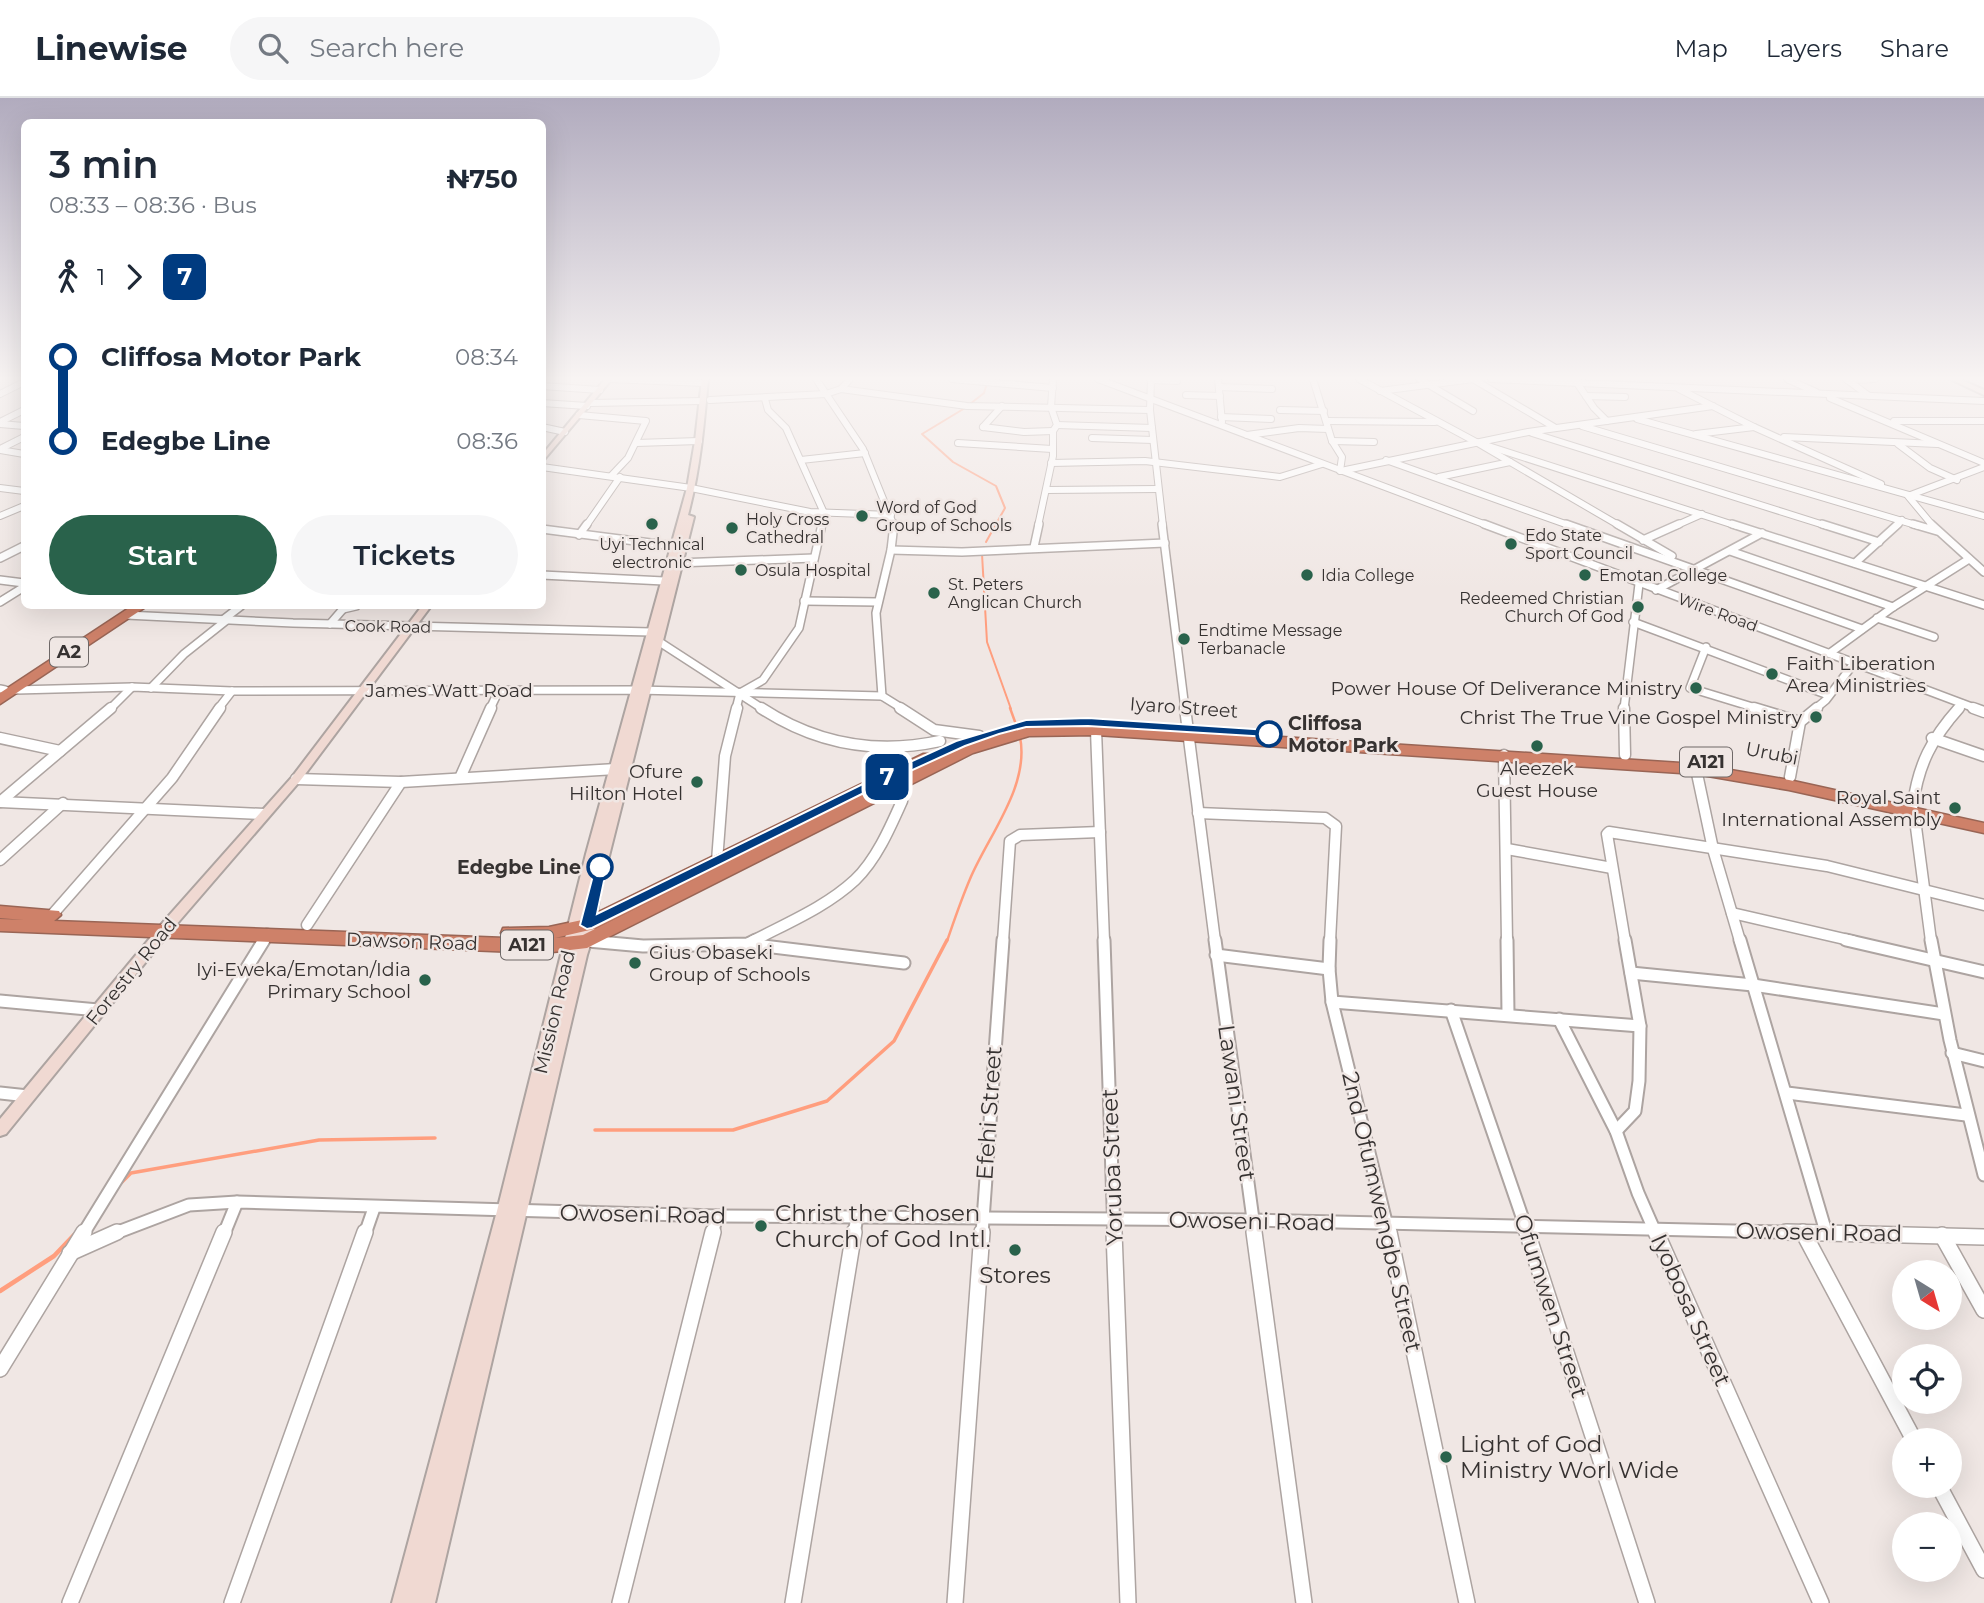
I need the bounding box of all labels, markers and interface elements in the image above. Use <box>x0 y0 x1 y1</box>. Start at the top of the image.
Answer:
search box <box>230 17 720 80</box>
text: Linewise <box>35 28 188 68</box>
icon: search <box>254 29 292 67</box>
text: Search here <box>310 32 464 64</box>
text: Map <box>1674 34 1728 63</box>
text: Layers <box>1766 34 1842 63</box>
text: Share <box>1880 34 1949 63</box>
text: 3 min <box>49 141 159 188</box>
text: ₦750 <box>446 163 518 195</box>
text: 08:33 – 08:36 · Bus <box>49 191 257 219</box>
icon: walk <box>49 258 87 296</box>
icon: forward <box>115 258 153 296</box>
text: 7 <box>177 262 192 291</box>
text: 1 <box>97 263 105 291</box>
text: Cliffosa Motor Park <box>101 341 361 373</box>
text: 08:34 <box>455 343 518 371</box>
text: Edegbe Line <box>101 425 271 457</box>
text: 08:36 <box>456 427 518 455</box>
place label: Word of God Group of Schools <box>876 498 1012 535</box>
marker: Word of God Group of Schools <box>854 508 870 524</box>
place label: Holy Cross Cathedral <box>746 510 830 547</box>
button: Start <box>49 515 277 595</box>
button: Tickets <box>291 515 518 595</box>
marker: Uyi Technical electronic <box>644 516 660 532</box>
marker: Holy Cross Cathedral <box>724 520 740 536</box>
place label: Edo State Sport Council <box>1525 526 1633 563</box>
place label: Uyi Technical electronic <box>599 535 705 572</box>
marker: Edo State Sport Council <box>1503 536 1519 552</box>
place label: Osula Hospital <box>755 561 871 580</box>
marker: Osula Hospital <box>733 562 749 578</box>
place label: Idia College <box>1321 566 1415 585</box>
place label: Emotan College <box>1599 566 1727 585</box>
marker: Idia College <box>1299 567 1315 583</box>
marker: Emotan College <box>1577 567 1593 583</box>
place label: St. Peters Anglican Church <box>948 575 1082 612</box>
marker: St. Peters Anglican Church <box>926 585 942 601</box>
place label: Redeemed Christian Church Of God <box>1459 589 1624 626</box>
street label: Wire Road <box>1675 589 1760 636</box>
marker: Redeemed Christian Church Of God <box>1630 599 1646 615</box>
street label: Cook Road <box>345 616 431 637</box>
place label: Endtime Message Terbanacle <box>1198 621 1343 658</box>
marker: Endtime Message Terbanacle <box>1176 631 1192 647</box>
road number: A2 <box>50 638 88 666</box>
place label: Faith Liberation Area Ministries <box>1786 652 1936 697</box>
marker: Faith Liberation Area Ministries <box>1764 666 1780 682</box>
place label: Power House Of Deliverance Ministry <box>1331 677 1683 700</box>
street label: James Watt Road <box>364 679 533 702</box>
marker: Power House Of Deliverance Ministry <box>1688 680 1704 696</box>
street label: Iyaro Street <box>1129 692 1239 723</box>
place label: Christ The True Vine Gospel Ministry <box>1460 706 1803 729</box>
marker: Christ The True Vine Gospel Ministry <box>1808 709 1824 725</box>
place label: Cliffosa Motor Park <box>1288 712 1399 757</box>
marker: Cliffosa Motor Park <box>1256 721 1282 747</box>
street label: Urubi <box>1743 737 1800 770</box>
marker: Aleezek Guest House <box>1529 738 1545 754</box>
road number: A121 <box>1680 748 1732 776</box>
line badge: 7 <box>864 754 910 800</box>
place label: Aleezek Guest House <box>1476 757 1598 802</box>
place label: Ofure Hilton Hotel <box>569 760 683 805</box>
text: 7 <box>880 762 894 791</box>
marker: Ofure Hilton Hotel <box>689 774 705 790</box>
place label: Royal Saint International Assembly <box>1721 786 1942 831</box>
marker: Royal Saint International Assembly <box>1947 800 1963 816</box>
marker: Edegbe Line <box>587 854 613 880</box>
place label: Edegbe Line <box>457 856 581 879</box>
street label: Forestry Road <box>81 913 182 1030</box>
street label: Dawson Road <box>346 928 478 955</box>
road number: A121 <box>501 930 553 960</box>
place label: Gius Obaseki Group of Schools <box>649 941 810 986</box>
street label: Mission Road <box>529 948 580 1076</box>
marker: Gius Obaseki Group of Schools <box>627 955 643 971</box>
place label: Iyi-Eweka/Emotan/Idia Primary School <box>196 958 411 1003</box>
marker: Iyi-Eweka/Emotan/Idia Primary School <box>417 972 433 988</box>
street label: Lawani Street <box>1212 1023 1262 1183</box>
street label: Efehi Street <box>970 1045 1008 1181</box>
street label: 2nd Ofumwengbe Street <box>1336 1069 1428 1355</box>
street label: Yoruba Street <box>1095 1088 1129 1246</box>
street label: Owoseni Road <box>559 1199 727 1229</box>
place label: Christ the Chosen Church of God Intl. <box>775 1199 991 1253</box>
street label: Owoseni Road <box>1168 1206 1336 1236</box>
street label: Ofumwen Street <box>1508 1211 1594 1401</box>
street label: Owoseni Road <box>1735 1217 1903 1247</box>
marker: Christ the Chosen Church of God Intl. <box>753 1218 769 1234</box>
street label: Iyobosa Street <box>1645 1229 1737 1391</box>
marker: Stores <box>1007 1242 1023 1258</box>
north arrow <box>1892 1260 1962 1330</box>
map controls <box>1892 1260 1962 1582</box>
place label: Stores <box>979 1261 1051 1289</box>
button: locate <box>1892 1344 1962 1414</box>
button: + <box>1892 1428 1962 1498</box>
place label: Light of God Ministry Worl Wide <box>1460 1430 1679 1484</box>
marker: Light of God Ministry Worl Wide <box>1438 1449 1454 1465</box>
button: − <box>1892 1512 1962 1582</box>

